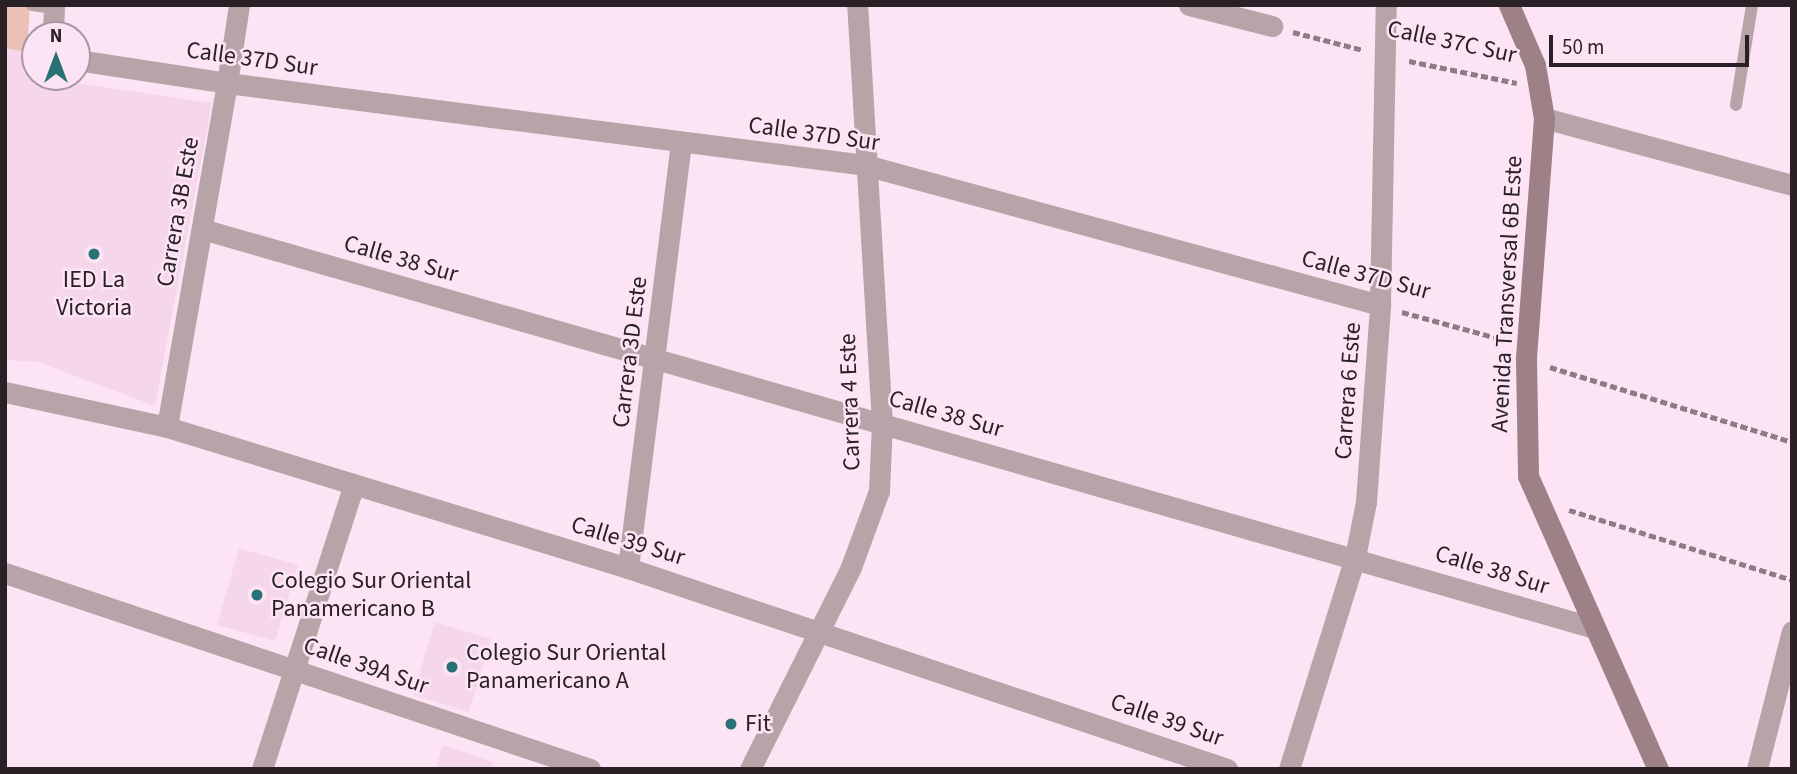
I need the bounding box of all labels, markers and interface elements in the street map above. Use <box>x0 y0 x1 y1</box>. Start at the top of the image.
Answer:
street label: Calle 37C Sur <box>1385 14 1519 70</box>
north arrow <box>21 21 91 91</box>
scale bar <box>1552 21 1752 65</box>
text: N <box>50 23 62 50</box>
text: 50 m <box>1562 32 1604 62</box>
street label: Calle 37D Sur <box>184 36 320 82</box>
street label: Calle 37D Sur <box>746 111 882 157</box>
street label: Carrera 3B Este <box>151 135 205 289</box>
street label: Avenida Transversal 6B Este <box>1485 155 1529 433</box>
street label: Calle 38 Sur <box>341 229 461 289</box>
street label: Calle 37D Sur <box>1298 244 1434 306</box>
marker: IED La Victoria <box>86 246 102 262</box>
place label: IED La Victoria <box>56 266 132 322</box>
street label: Carrera 3D Este <box>606 275 654 429</box>
street label: Carrera 6 Este <box>1329 321 1367 461</box>
street label: Carrera 4 Este <box>833 333 867 471</box>
street label: Calle 38 Sur <box>886 384 1006 444</box>
street label: Calle 39 Sur <box>568 510 688 572</box>
street label: Calle 38 Sur <box>1432 539 1552 601</box>
place label: Colegio Sur Oriental Panamericano B <box>271 567 471 623</box>
marker: Colegio Sur Oriental Panamericano B <box>249 587 265 603</box>
street label: Calle 39A Sur <box>300 631 432 701</box>
place label: Colegio Sur Oriental Panamericano A <box>466 639 666 695</box>
marker: Colegio Sur Oriental Panamericano A <box>444 659 460 675</box>
street label: Calle 39 Sur <box>1107 687 1227 753</box>
place label: Fit <box>745 710 771 738</box>
marker: Fit <box>723 716 739 732</box>

